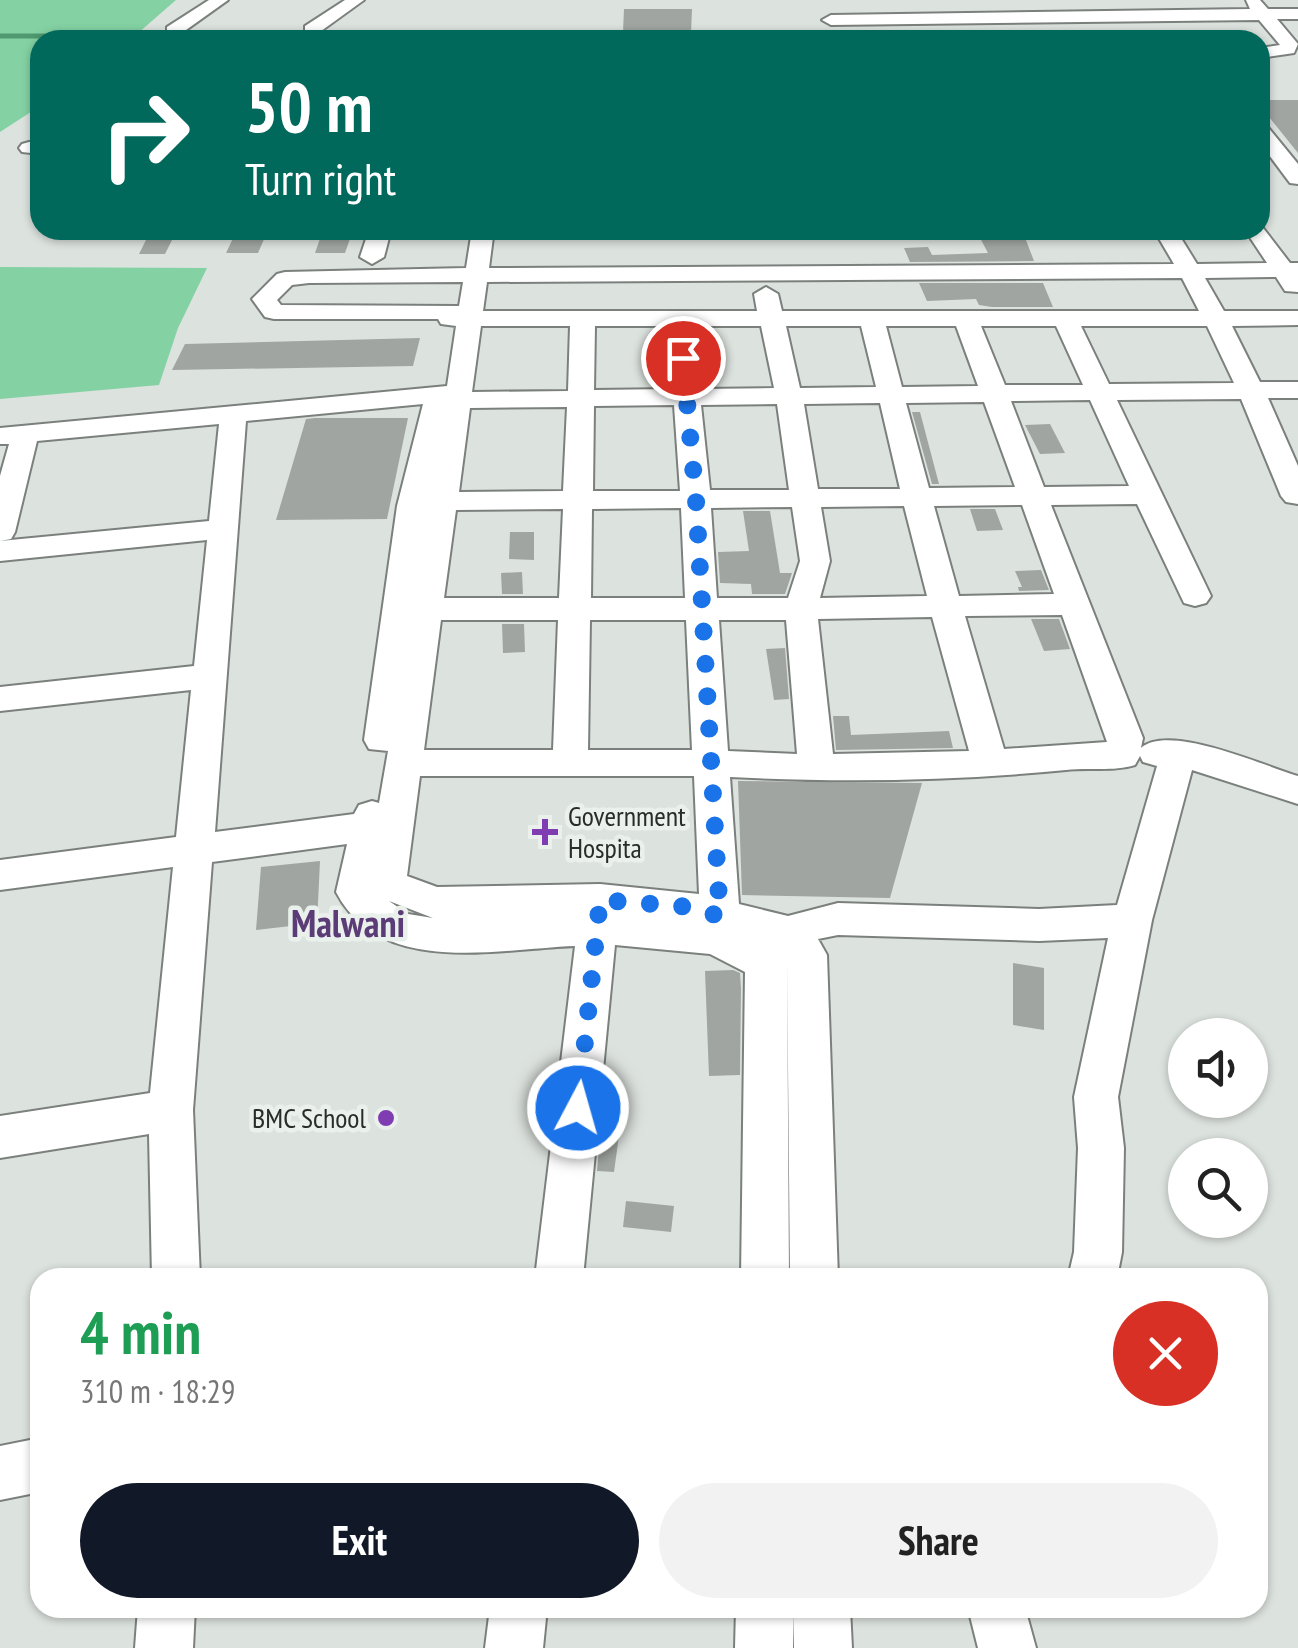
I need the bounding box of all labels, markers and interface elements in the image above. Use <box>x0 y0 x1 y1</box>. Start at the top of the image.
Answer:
text: 50 m <box>245 61 373 151</box>
icon: right <box>80 70 210 200</box>
text: Turn right <box>245 149 396 207</box>
pin <box>641 316 726 401</box>
icon: arrive <box>656 331 711 386</box>
place label: Government Hospita <box>568 797 686 866</box>
marker: Government Hospita <box>532 819 558 845</box>
district label: Malwani <box>291 898 405 947</box>
map controls <box>1168 1018 1268 1238</box>
button: sound <box>1168 1018 1268 1118</box>
position arrow <box>526 1056 630 1160</box>
place label: BMC School <box>252 1099 366 1136</box>
marker: BMC School <box>375 1107 397 1129</box>
button: search <box>1168 1138 1268 1238</box>
text: 4 min <box>80 1293 201 1371</box>
button: close <box>1113 1301 1218 1406</box>
text: 310 m · 18:29 <box>80 1370 235 1412</box>
button: Exit <box>80 1483 639 1598</box>
button: Share <box>659 1483 1218 1598</box>

